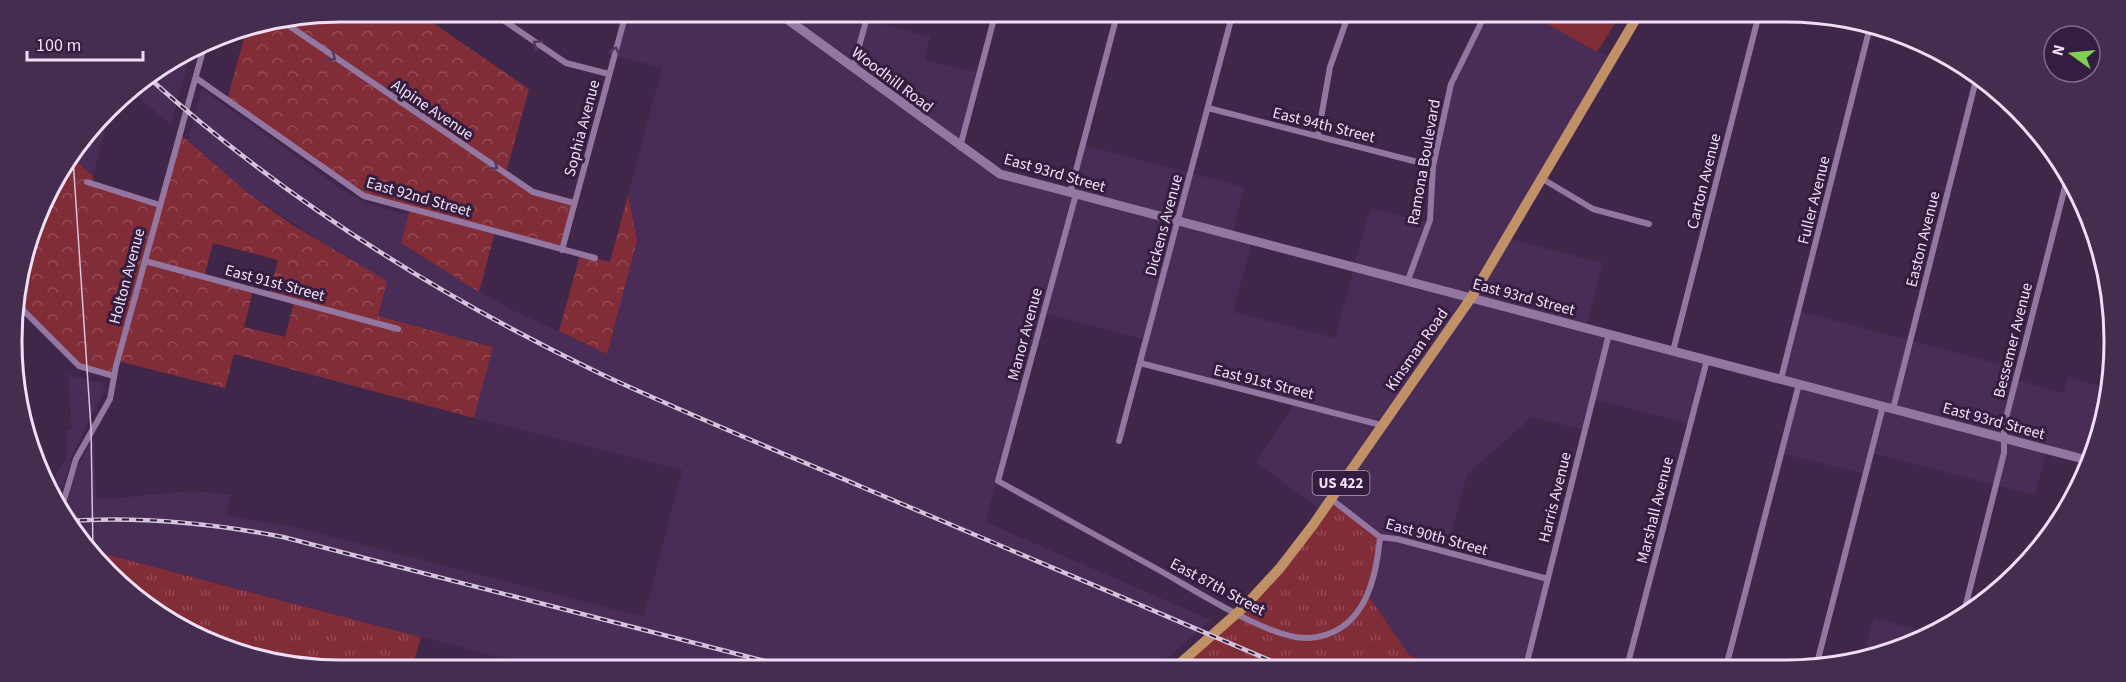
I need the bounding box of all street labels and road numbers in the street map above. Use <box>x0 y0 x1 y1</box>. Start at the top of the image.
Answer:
street label: Woodhill Road <box>847 42 938 118</box>
street label: Alpine Avenue <box>387 74 478 145</box>
street label: Sophia Avenue <box>558 77 605 179</box>
street label: Ramona Boulevard <box>1402 98 1446 227</box>
street label: East 94th Street <box>1270 102 1378 148</box>
street label: Carton Avenue <box>1681 131 1726 231</box>
street label: East 93rd Street <box>1001 148 1109 198</box>
street label: Fuller Avenue <box>1792 154 1836 247</box>
street label: East 92nd Street <box>364 171 474 223</box>
street label: Dickens Avenue <box>1140 172 1188 279</box>
street label: Easton Avenue <box>1900 189 1946 289</box>
street label: Holton Avenue <box>104 226 150 327</box>
street label: East 91st Street <box>222 259 328 307</box>
street label: East 93rd Street <box>1470 273 1578 321</box>
street label: Bessemer Avenue <box>1988 280 2038 400</box>
street label: Manor Avenue <box>1002 285 1048 383</box>
street label: Kinsman Road <box>1380 304 1453 395</box>
street label: East 91st Street <box>1211 359 1317 405</box>
street label: East 93rd Street <box>1940 397 2048 445</box>
street label: Harris Avenue <box>1533 450 1577 545</box>
street label: Marshall Avenue <box>1631 454 1679 566</box>
road number: US 422 <box>1312 471 1370 495</box>
street label: East 90th Street <box>1383 513 1491 561</box>
street label: East 87th Street <box>1166 553 1269 621</box>

